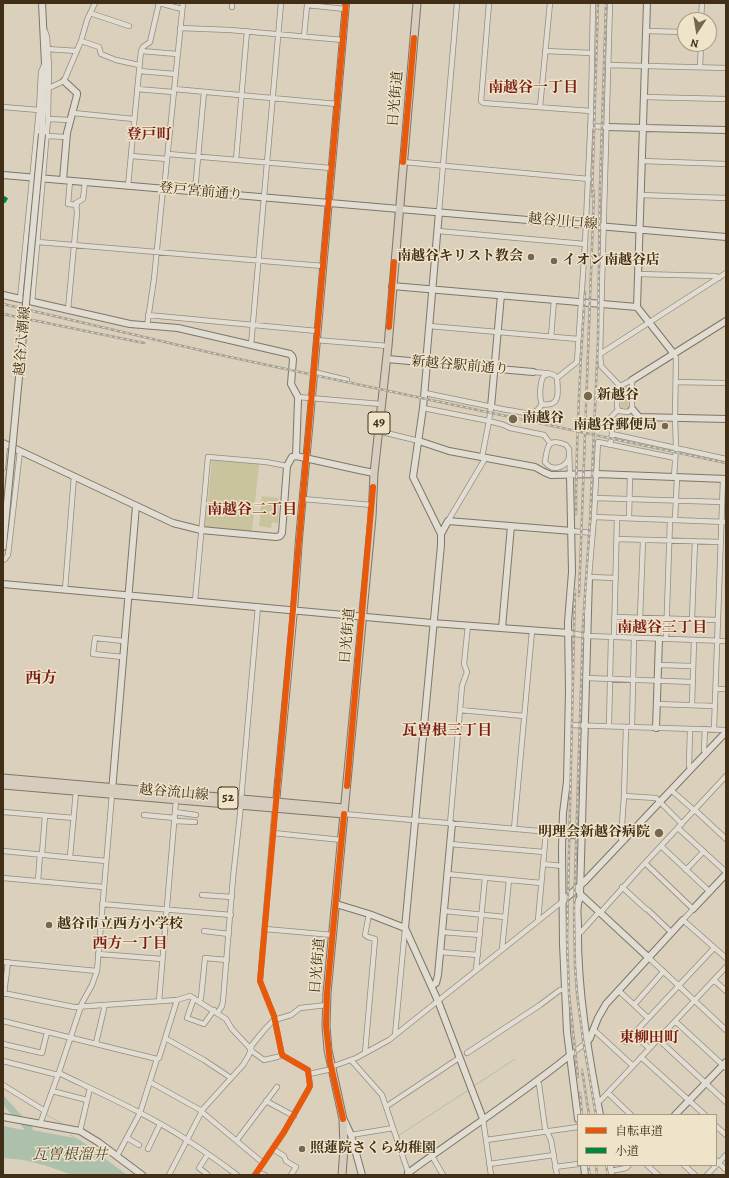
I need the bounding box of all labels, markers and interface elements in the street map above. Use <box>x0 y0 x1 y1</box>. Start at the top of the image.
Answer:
north arrow <box>677 12 717 52</box>
text: N <box>689 35 700 51</box>
street label: 日光街道 <box>385 70 407 128</box>
district label: 南越谷一丁目 <box>488 79 578 97</box>
district label: 登戸町 <box>127 126 171 144</box>
street label: 登戸宮前通り <box>158 180 244 204</box>
street label: 越谷川口線 <box>527 211 599 233</box>
place label: 南越谷キリスト教会 <box>397 249 523 265</box>
marker: 南越谷キリスト教会 <box>526 252 536 262</box>
place label: イオン南越谷店 <box>562 253 660 269</box>
marker: イオン南越谷店 <box>549 256 559 266</box>
street label: 越谷八潮線 <box>12 305 34 377</box>
street label: 新越谷駅前通り <box>410 353 510 379</box>
place label: 新越谷 <box>597 388 639 404</box>
marker: 新越谷 <box>582 390 594 402</box>
place label: 南越谷 <box>522 411 564 427</box>
road number: 49 <box>368 412 390 434</box>
marker: 南越谷 <box>507 413 519 425</box>
place label: 南越谷郵便局 <box>573 418 657 434</box>
marker: 南越谷郵便局 <box>660 421 670 431</box>
district label: 南越谷二丁目 <box>207 501 297 519</box>
street label: 日光街道 <box>337 607 359 665</box>
district label: 南越谷三丁目 <box>617 619 707 637</box>
district label: 西方 <box>25 669 57 689</box>
district label: 瓦曽根三丁目 <box>402 722 492 740</box>
street label: 越谷流山線 <box>138 782 210 804</box>
road number: 52 <box>218 787 238 809</box>
place label: 明理会新越谷病院 <box>538 825 650 841</box>
marker: 明理会新越谷病院 <box>653 827 665 839</box>
place label: 越谷市立西方小学校 <box>57 917 183 933</box>
marker: 越谷市立西方小学校 <box>44 920 54 930</box>
district label: 西方一丁目 <box>93 935 167 953</box>
street label: 日光街道 <box>307 937 329 995</box>
district label: 東柳田町 <box>619 1029 679 1047</box>
legend <box>577 1114 717 1166</box>
text: 自転車道 <box>615 1123 663 1139</box>
place label: 照蓮院さくら幼稚園 <box>310 1141 436 1157</box>
text: 小道 <box>615 1143 639 1159</box>
marker: 照蓮院さくら幼稚園 <box>297 1144 307 1154</box>
water label: 瓦曽根溜井 <box>33 1146 107 1164</box>

